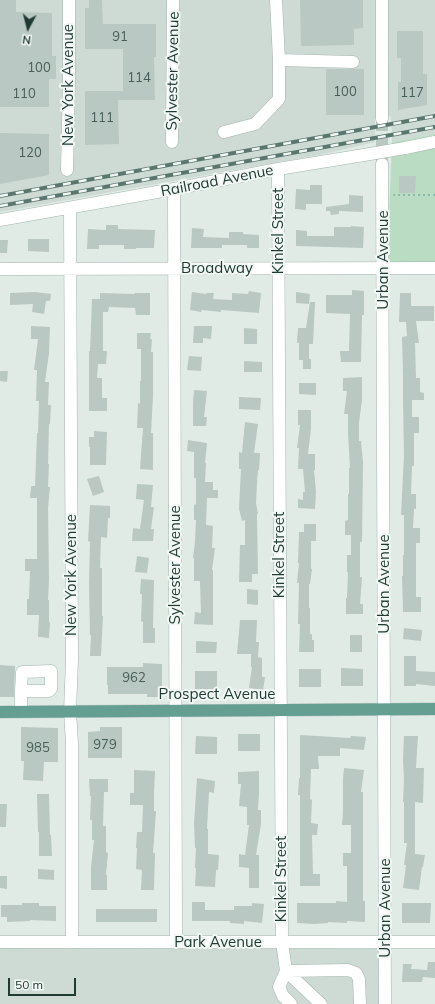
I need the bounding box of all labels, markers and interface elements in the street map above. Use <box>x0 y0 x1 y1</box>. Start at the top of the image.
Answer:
north arrow <box>8 8 48 48</box>
street label: Sylvester Avenue <box>163 11 183 131</box>
street label: New York Avenue <box>59 24 77 146</box>
house number: 91 <box>112 29 128 45</box>
text: N <box>22 32 32 47</box>
house number: 100 <box>27 60 51 76</box>
house number: 114 <box>127 70 151 86</box>
house number: 100 <box>333 84 357 100</box>
house number: 117 <box>400 85 424 101</box>
house number: 110 <box>12 86 36 102</box>
house number: 111 <box>90 110 114 126</box>
house number: 120 <box>18 145 42 161</box>
street label: Railroad Avenue <box>159 161 275 201</box>
street label: Kinkel Street <box>269 188 287 274</box>
street label: Urban Avenue <box>374 210 392 310</box>
street label: Broadway <box>181 259 253 277</box>
street label: Sylvester Avenue <box>166 505 184 625</box>
street label: Kinkel Street <box>270 512 288 598</box>
street label: New York Avenue <box>62 514 80 636</box>
street label: Urban Avenue <box>375 534 393 634</box>
house number: 962 <box>122 670 146 686</box>
street label: Prospect Avenue <box>159 685 275 703</box>
house number: 979 <box>93 737 117 753</box>
house number: 985 <box>26 740 50 756</box>
street label: Kinkel Street <box>272 836 290 922</box>
street label: Urban Avenue <box>376 858 394 958</box>
street label: Park Avenue <box>174 933 262 951</box>
scale bar <box>10 970 78 996</box>
text: 50 m <box>15 977 43 992</box>

